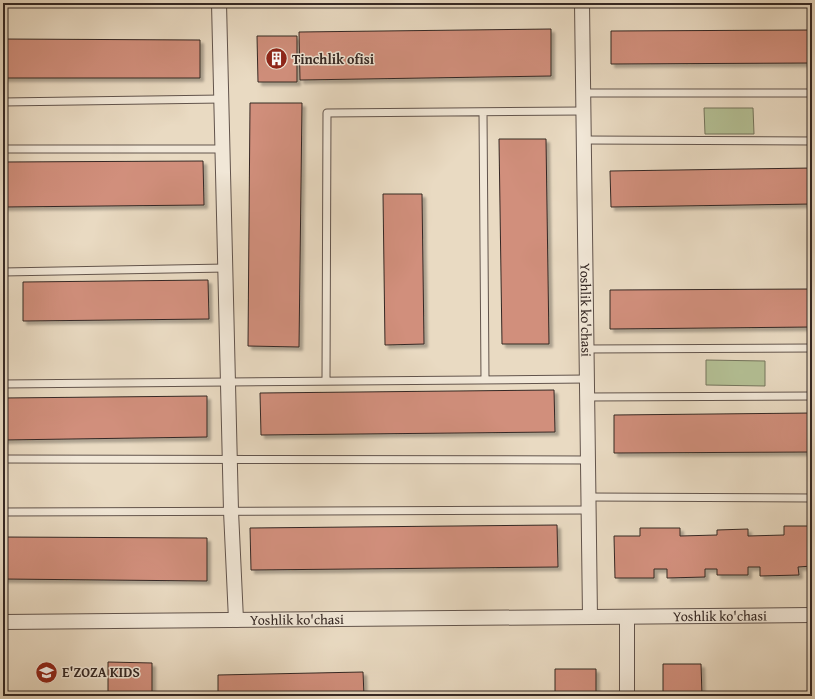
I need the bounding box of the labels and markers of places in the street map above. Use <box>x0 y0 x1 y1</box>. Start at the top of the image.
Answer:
building icon: Tinchlik ofisi <box>264 46 290 72</box>
place label: Tinchlik ofisi <box>292 49 375 69</box>
school or university icon: E'ZOZA KIDS <box>33 659 59 685</box>
place label: E'ZOZA KIDS <box>62 662 140 682</box>

